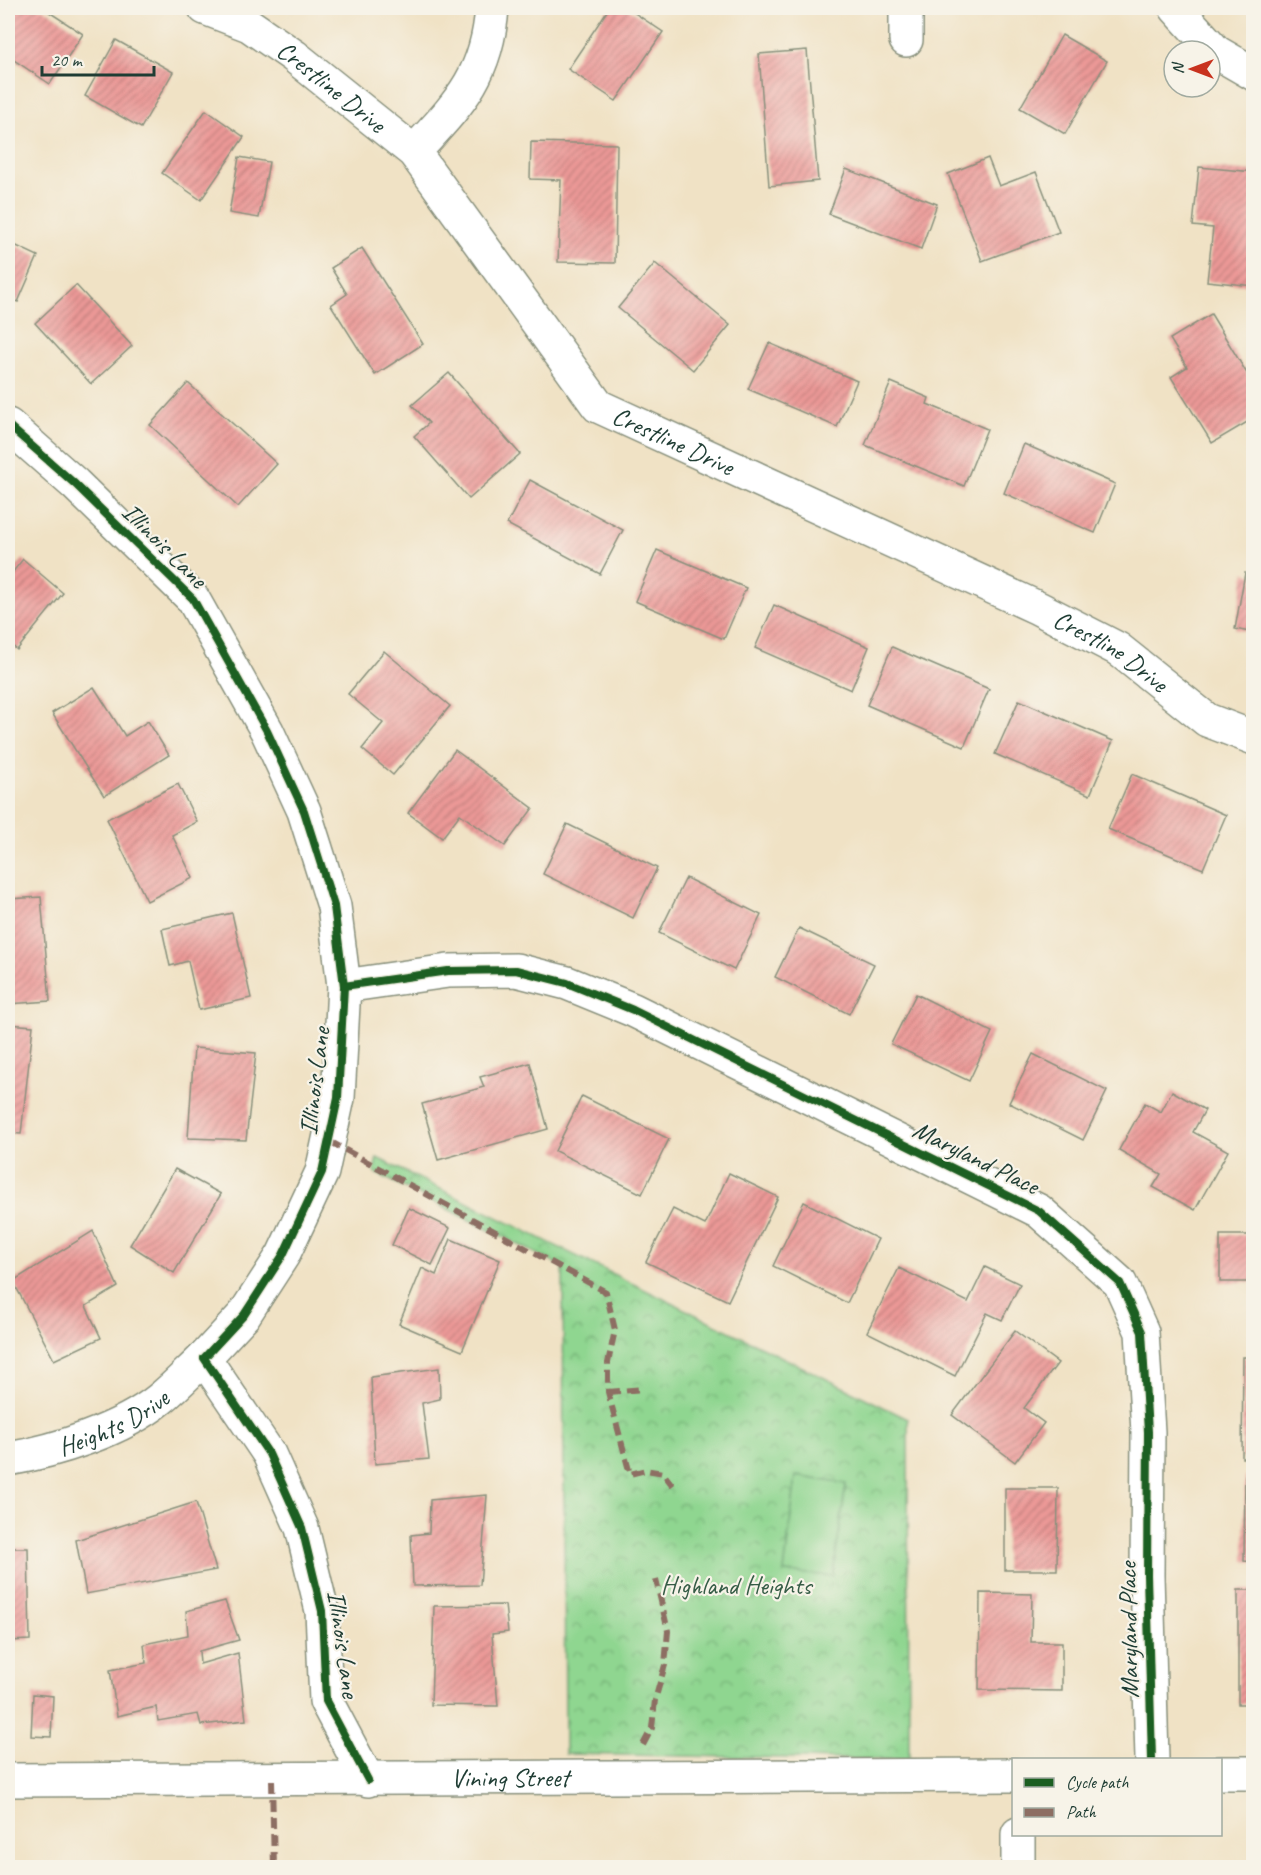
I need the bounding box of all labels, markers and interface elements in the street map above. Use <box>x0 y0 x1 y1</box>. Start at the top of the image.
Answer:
street label: Crestline Drive <box>271 33 394 141</box>
scale bar <box>42 39 154 77</box>
north arrow <box>1162 39 1222 99</box>
text: 20 m <box>51 49 84 71</box>
text: N <box>1168 61 1188 74</box>
street label: Crestline Drive <box>607 399 740 484</box>
street label: Illinois Lane <box>115 495 216 596</box>
street label: Crestline Drive <box>1048 603 1176 701</box>
street label: Illinois Lane <box>292 1024 338 1137</box>
street label: Maryland Place <box>907 1113 1046 1203</box>
street label: Heights Drive <box>54 1381 177 1463</box>
street label: Maryland Place <box>1111 1559 1146 1698</box>
park label: Highland Heights <box>661 1569 813 1602</box>
street label: Illinois Lane <box>320 1588 368 1701</box>
legend <box>1012 1758 1222 1836</box>
street label: Vining Street <box>451 1761 573 1795</box>
text: Cycle path <box>1066 1771 1129 1793</box>
text: Path <box>1066 1801 1096 1823</box>

